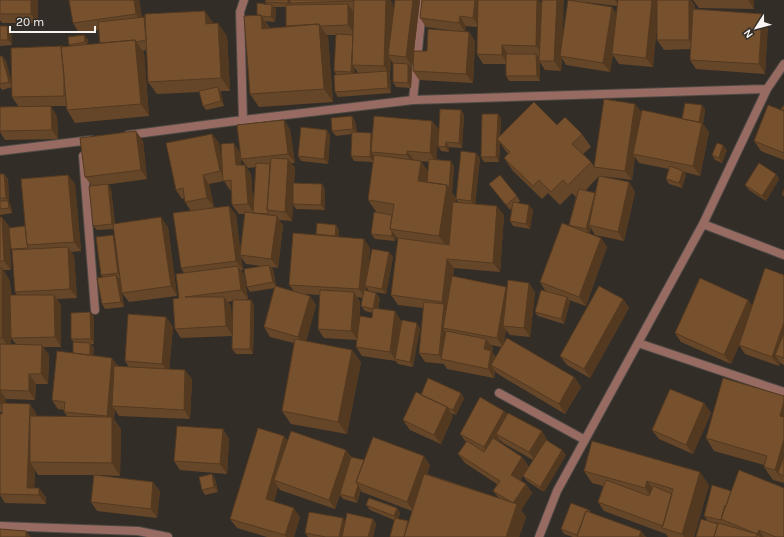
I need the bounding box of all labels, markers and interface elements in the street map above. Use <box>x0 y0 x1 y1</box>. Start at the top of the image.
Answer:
scale bar <box>10 8 95 34</box>
north arrow <box>736 8 776 48</box>
text: 20 m <box>16 15 44 29</box>
text: N <box>741 27 756 41</box>

